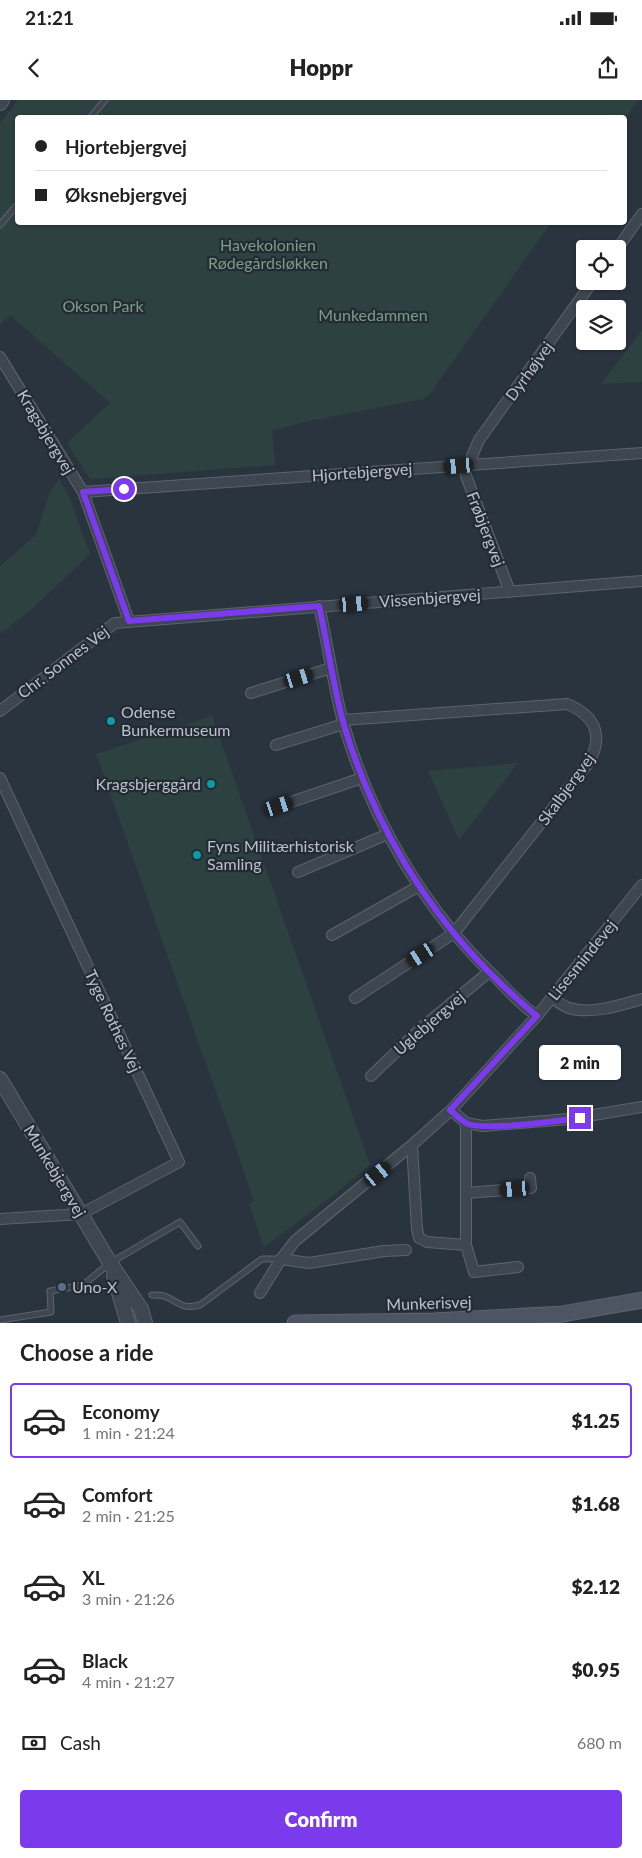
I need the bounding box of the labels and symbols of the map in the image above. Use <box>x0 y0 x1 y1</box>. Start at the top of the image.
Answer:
park label: Havekolonien Rødegårdsløkken <box>208 235 328 272</box>
park label: Okson Park <box>62 296 144 315</box>
park label: Munkedammen <box>318 305 428 324</box>
street label: Dyrhøjvej <box>501 337 556 404</box>
street label: Kragsbjergvej <box>14 386 79 477</box>
car <box>443 457 474 475</box>
street label: Hjortebjergvej <box>311 459 413 484</box>
route start <box>113 478 135 500</box>
street label: Frøbjergvej <box>464 489 509 569</box>
street label: Vissenbjergvej <box>379 584 481 611</box>
car <box>338 595 369 613</box>
street label: Chr. Sonnes Vej <box>13 621 112 702</box>
car <box>282 666 315 690</box>
place label: Odense Bunkermuseum <box>121 702 231 739</box>
marker: Odense Bunkermuseum <box>105 715 117 727</box>
street label: Skalbjergvej <box>533 749 598 828</box>
place label: Kragsbjerggård <box>96 774 201 793</box>
marker: Kragsbjerggård <box>205 778 217 790</box>
car <box>262 794 295 818</box>
place label: Fyns Militærhistorisk Samling <box>207 836 355 873</box>
marker: Fyns Militærhistorisk Samling <box>191 849 203 861</box>
street label: Lisesmindevej <box>543 916 620 1004</box>
car <box>404 941 437 969</box>
street label: Tyge Rothes Vej <box>81 967 145 1075</box>
street label: Uglebjergvej <box>389 987 468 1058</box>
callout: 2 min <box>539 1046 621 1080</box>
route end <box>569 1107 591 1129</box>
street label: Munkebjergvej <box>20 1121 90 1220</box>
car <box>361 1159 394 1189</box>
car <box>499 1180 530 1198</box>
place label: Uno-X <box>72 1277 118 1296</box>
marker: Uno-X <box>56 1281 68 1293</box>
street label: Munkerisvej <box>386 1292 472 1313</box>

